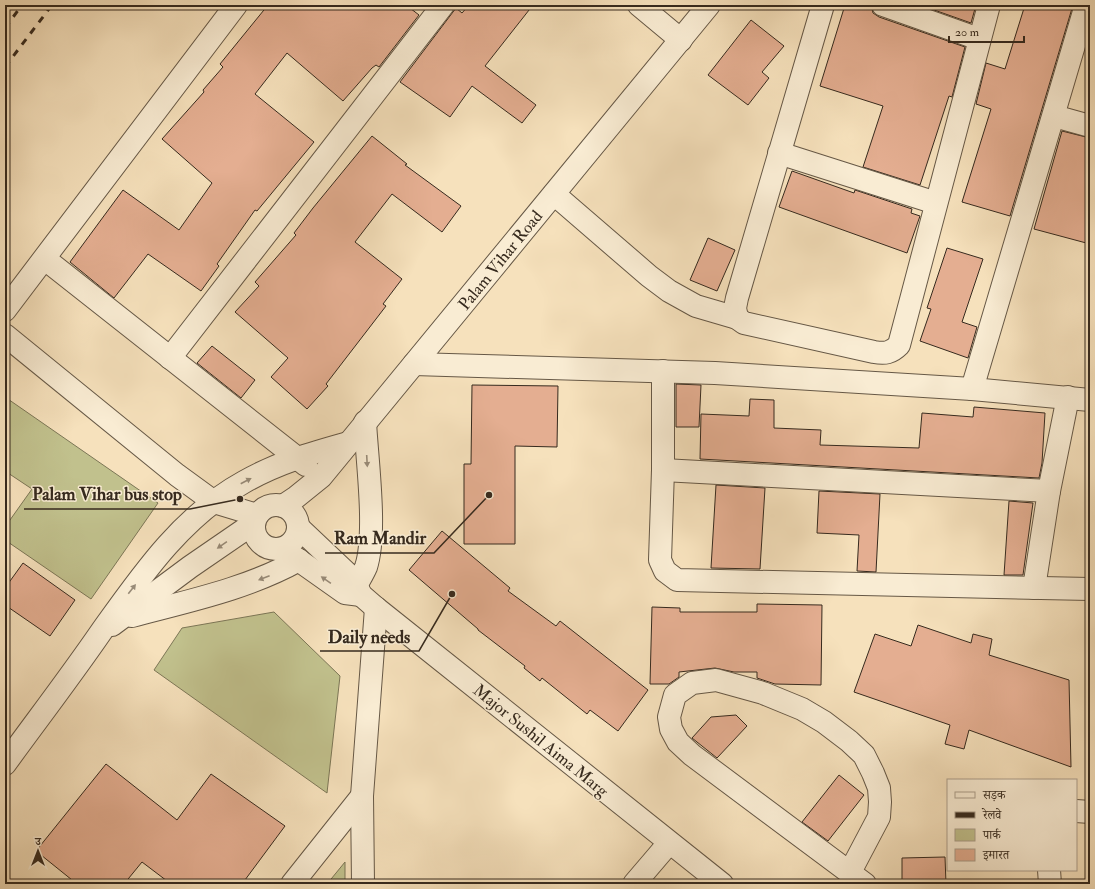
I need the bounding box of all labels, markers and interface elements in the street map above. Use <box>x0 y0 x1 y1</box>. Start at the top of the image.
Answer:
scale bar <box>949 18 1024 44</box>
text: 20 m <box>955 25 980 40</box>
street label: Palam Vihar Road <box>454 206 547 315</box>
one-way arrow <box>364 455 371 467</box>
one-way arrow <box>240 478 252 485</box>
callout: Palam Vihar bus stop <box>24 479 190 509</box>
text: Palam Vihar bus stop <box>32 483 182 506</box>
callout: Ram Mandir <box>325 523 434 553</box>
text: Ram Mandir <box>334 527 426 550</box>
one-way arrow <box>217 541 227 549</box>
one-way arrow <box>257 575 269 581</box>
one-way arrow <box>321 576 331 584</box>
one-way arrow <box>127 583 136 594</box>
callout: Daily needs <box>320 621 419 651</box>
text: Daily needs <box>328 626 410 649</box>
street label: Major Sushil Aima Marg <box>469 679 613 802</box>
legend <box>947 779 1077 871</box>
text: सड़क <box>982 788 1007 803</box>
text: रेलवे <box>981 807 1002 823</box>
text: पार्क <box>982 828 1002 843</box>
north arrow <box>18 831 58 871</box>
text: उ <box>34 835 42 848</box>
text: इमारत <box>982 848 1010 863</box>

